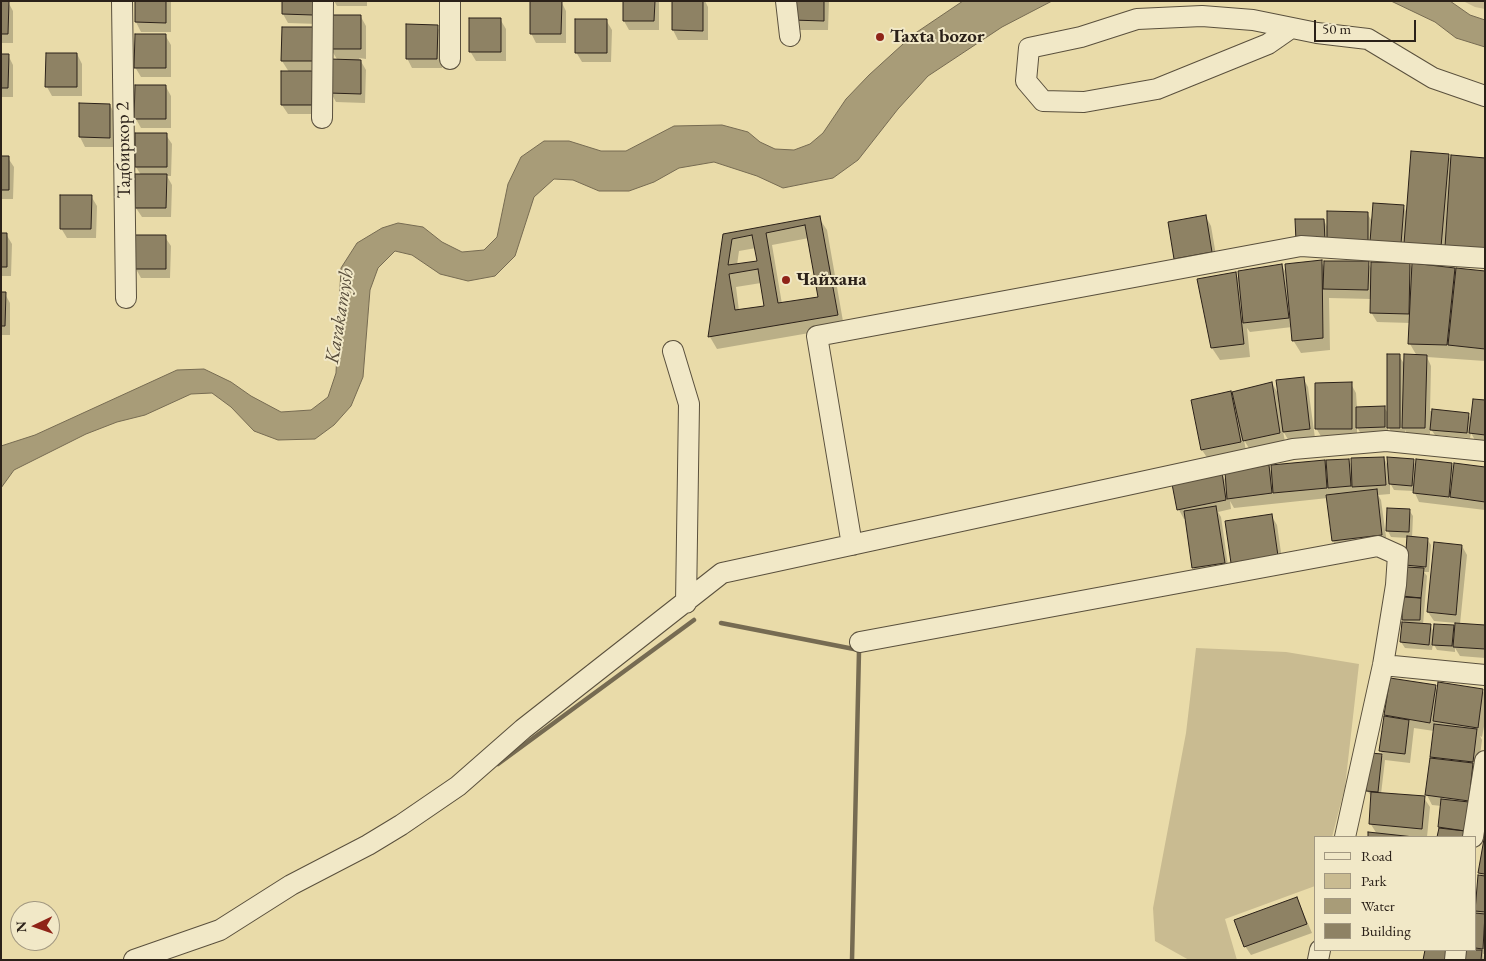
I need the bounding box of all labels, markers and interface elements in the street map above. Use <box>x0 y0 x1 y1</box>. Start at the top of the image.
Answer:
scale bar <box>1316 10 1418 42</box>
text: 50 m <box>1322 19 1351 38</box>
place label: Taxta bozor <box>890 26 985 48</box>
marker: Taxta bozor <box>874 31 886 43</box>
street label: Тадбиркор 2 <box>112 101 136 199</box>
water label: Karakamysh <box>321 266 359 366</box>
place label: Чайхана <box>796 269 866 291</box>
marker: Чайхана <box>780 274 792 286</box>
legend <box>1314 836 1476 951</box>
text: Road <box>1361 846 1392 865</box>
text: Park <box>1361 871 1387 890</box>
text: Water <box>1361 896 1395 915</box>
north arrow <box>10 901 60 951</box>
text: N <box>12 921 30 933</box>
text: Building <box>1361 921 1411 940</box>

